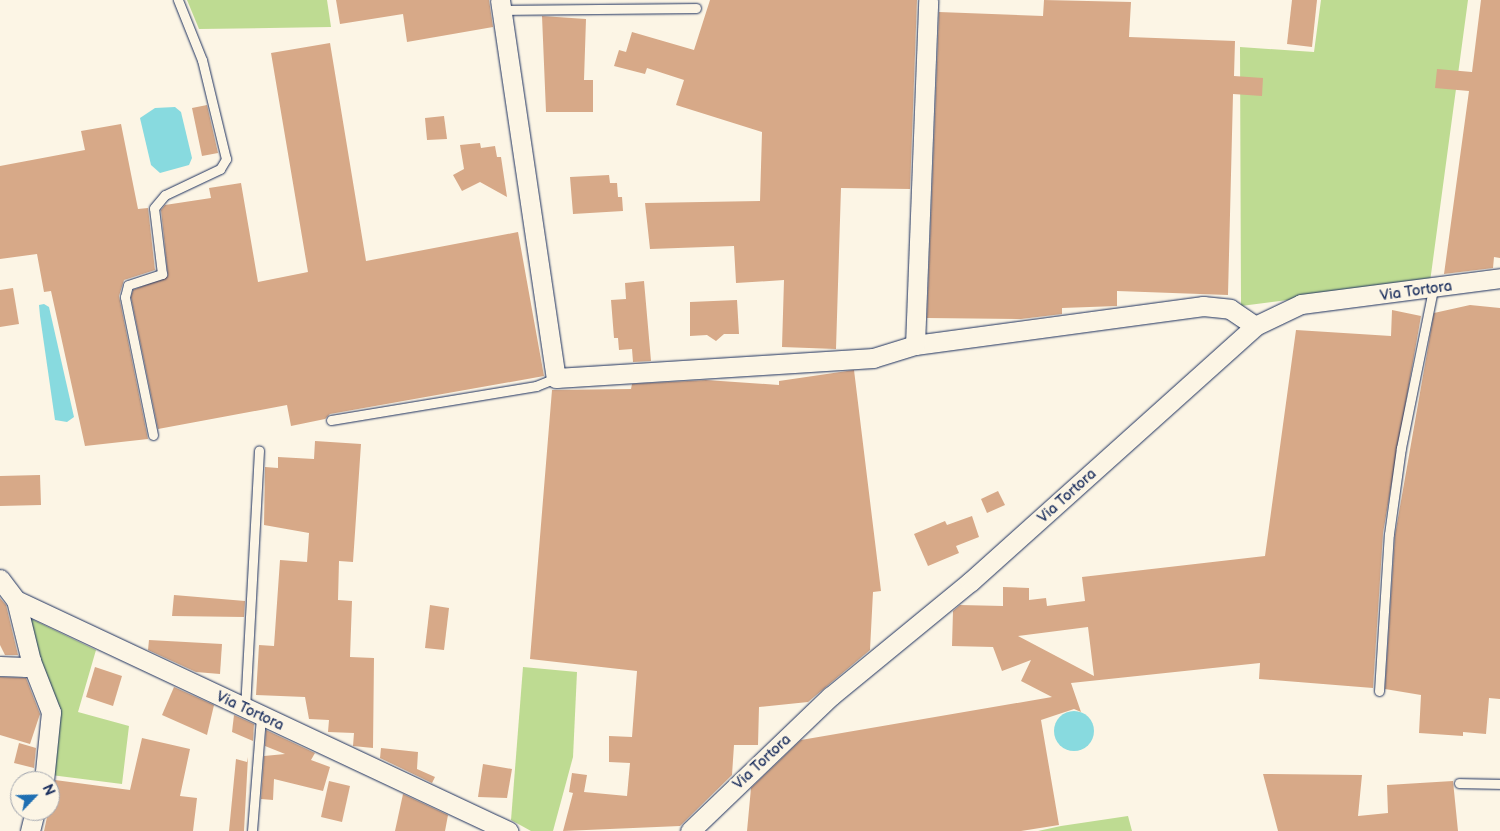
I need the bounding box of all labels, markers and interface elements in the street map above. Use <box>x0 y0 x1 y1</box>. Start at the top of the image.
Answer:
street label: Via Tortora <box>1379 277 1453 305</box>
street label: Via Tortora <box>1034 465 1100 527</box>
street label: Via Tortora <box>213 687 287 735</box>
street label: Via Tortora <box>729 730 795 794</box>
north arrow <box>10 771 60 821</box>
text: N <box>38 782 58 798</box>

